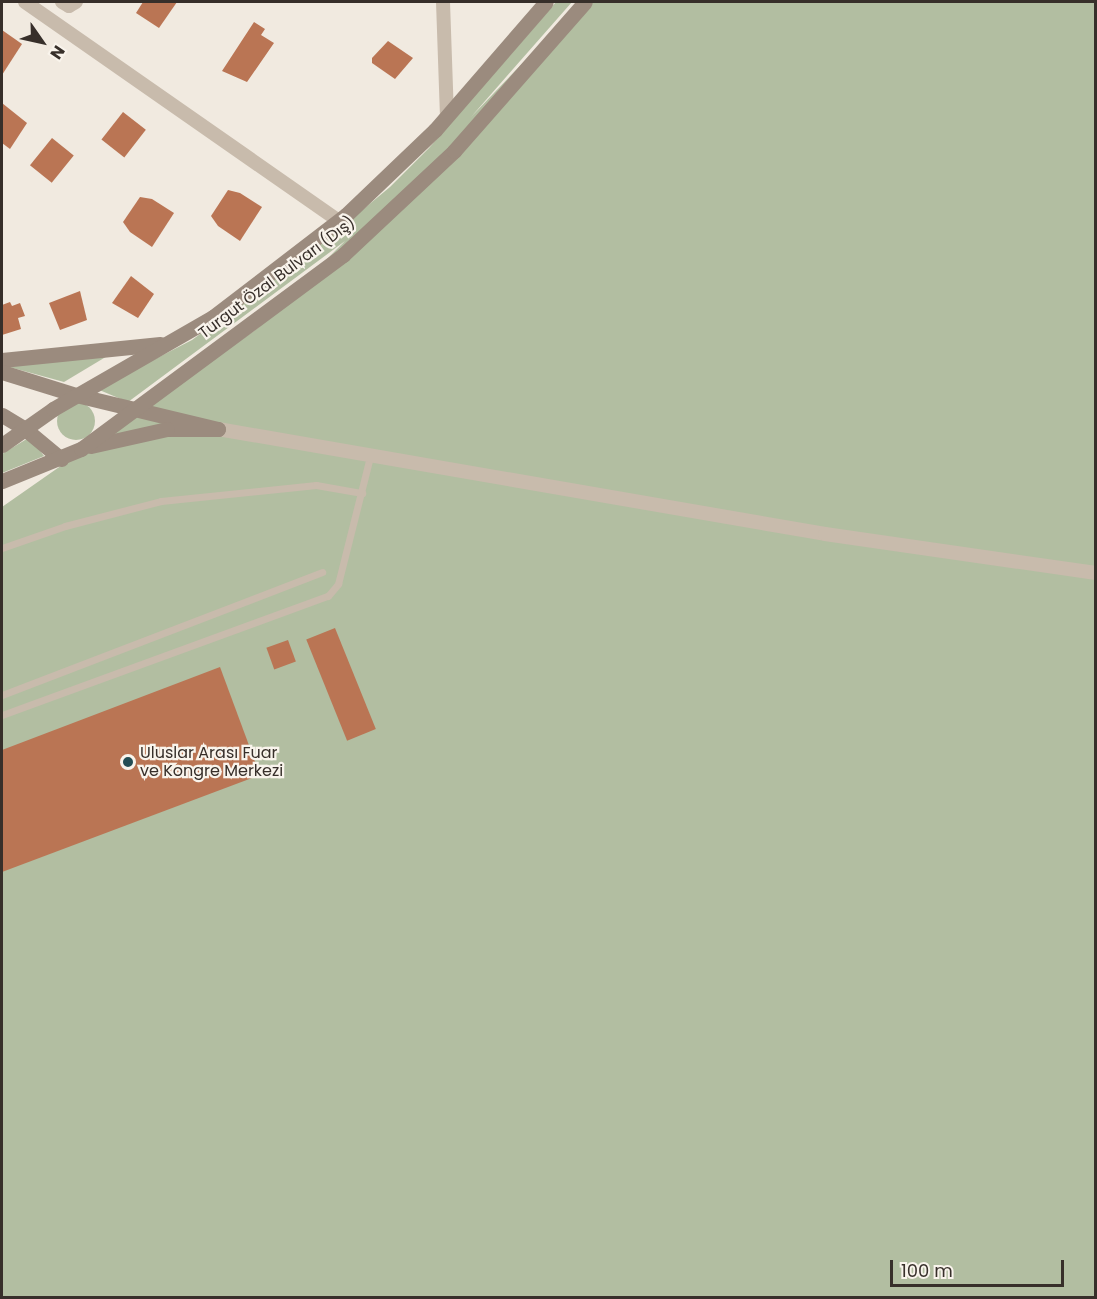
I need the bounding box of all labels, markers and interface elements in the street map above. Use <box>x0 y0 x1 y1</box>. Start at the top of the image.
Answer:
north arrow <box>12 12 72 72</box>
text: N <box>44 41 70 64</box>
street label: Turgut Özal Bulvarı (Dış) <box>195 213 359 343</box>
place label: Uluslar Arası Fuar ve Kongre Merkezi <box>140 743 283 781</box>
marker: Uluslar Arası Fuar ve Kongre Merkezi <box>121 755 135 769</box>
scale bar <box>893 1248 1067 1286</box>
text: 100 m <box>901 1258 953 1283</box>

